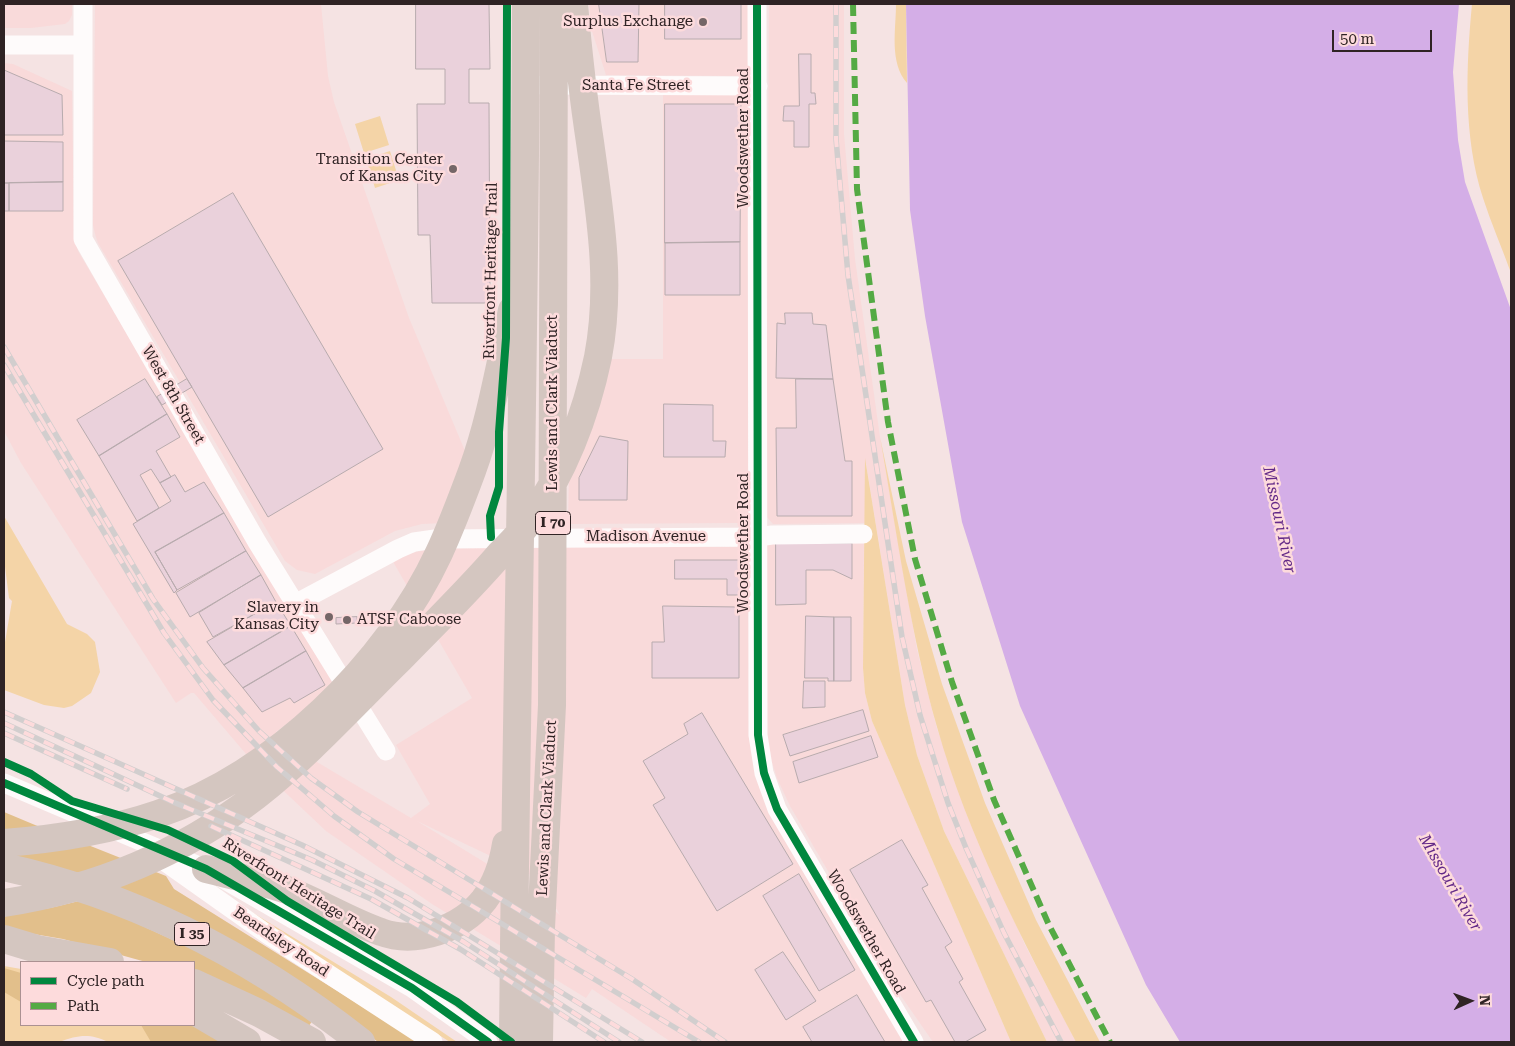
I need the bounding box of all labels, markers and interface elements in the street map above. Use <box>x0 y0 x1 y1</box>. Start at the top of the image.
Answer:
place label: Surplus Exchange <box>563 13 693 31</box>
marker: Surplus Exchange <box>697 16 709 28</box>
scale bar <box>1335 20 1435 52</box>
text: 50 m <box>1340 30 1374 48</box>
street label: Woodswether Road <box>735 68 753 208</box>
street label: Santa Fe Street <box>582 77 690 95</box>
place label: Transition Center of Kansas City <box>316 151 443 186</box>
marker: Transition Center of Kansas City <box>447 163 459 175</box>
street label: Riverfront Heritage Trail <box>480 182 502 360</box>
street label: Lewis and Clark Viaduct <box>544 315 562 491</box>
street label: West 8th Street <box>138 343 208 447</box>
water label: Missouri River <box>1258 465 1300 575</box>
street label: Woodswether Road <box>735 473 753 613</box>
road number: I 70 <box>536 512 570 534</box>
street label: Madison Avenue <box>586 528 706 546</box>
place label: Slavery in Kansas City <box>234 599 319 634</box>
marker: Slavery in Kansas City <box>323 611 335 623</box>
place label: ATSF Caboose <box>357 611 461 629</box>
marker: ATSF Caboose <box>341 614 353 626</box>
street label: Lewis and Clark Viaduct <box>533 720 561 896</box>
water label: Missouri River <box>1415 831 1485 935</box>
street label: Riverfront Heritage Trail <box>219 835 379 943</box>
street label: Woodswether Road <box>823 867 909 997</box>
street label: Beardsley Road <box>230 903 332 981</box>
road number: I 35 <box>174 922 210 946</box>
legend <box>20 961 195 1026</box>
text: Cycle path <box>67 972 144 990</box>
north arrow <box>1445 976 1495 1026</box>
text: N <box>1477 995 1493 1006</box>
text: Path <box>67 997 100 1015</box>

